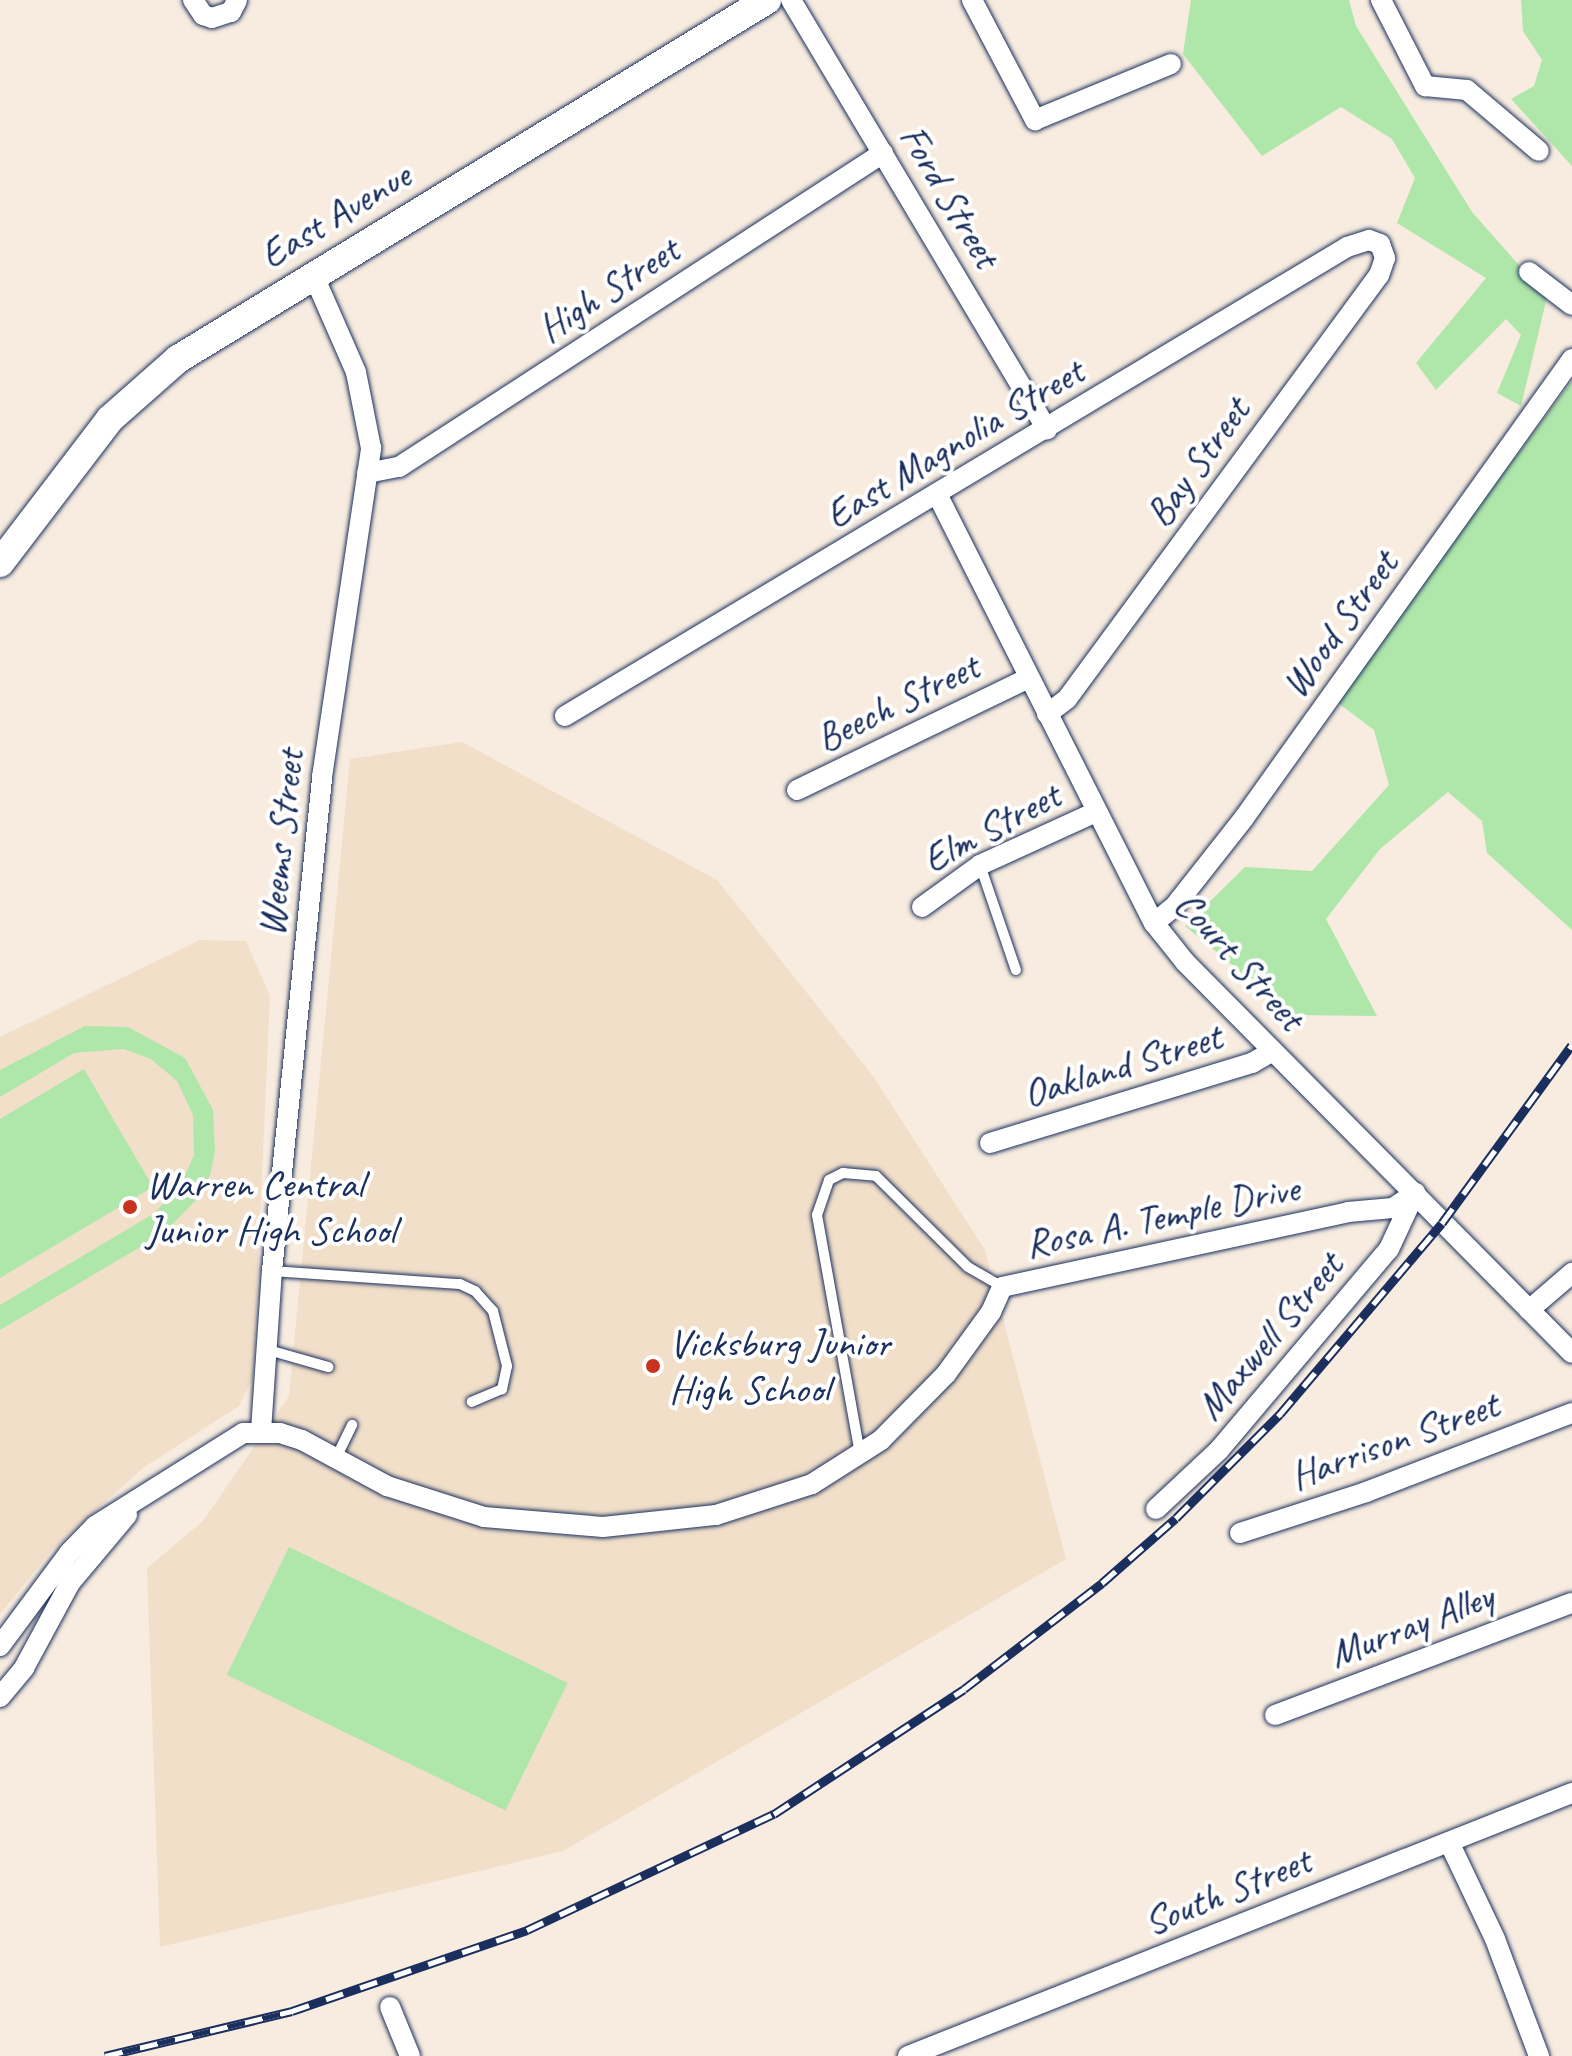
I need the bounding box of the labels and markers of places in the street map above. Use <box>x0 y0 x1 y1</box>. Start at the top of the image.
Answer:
place label: Warren Central Junior High School <box>146 1160 394 1254</box>
marker: Warren Central Junior High School <box>121 1198 139 1216</box>
place label: Vicksburg Junior High School <box>669 1319 889 1413</box>
marker: Vicksburg Junior High School <box>644 1357 662 1375</box>

